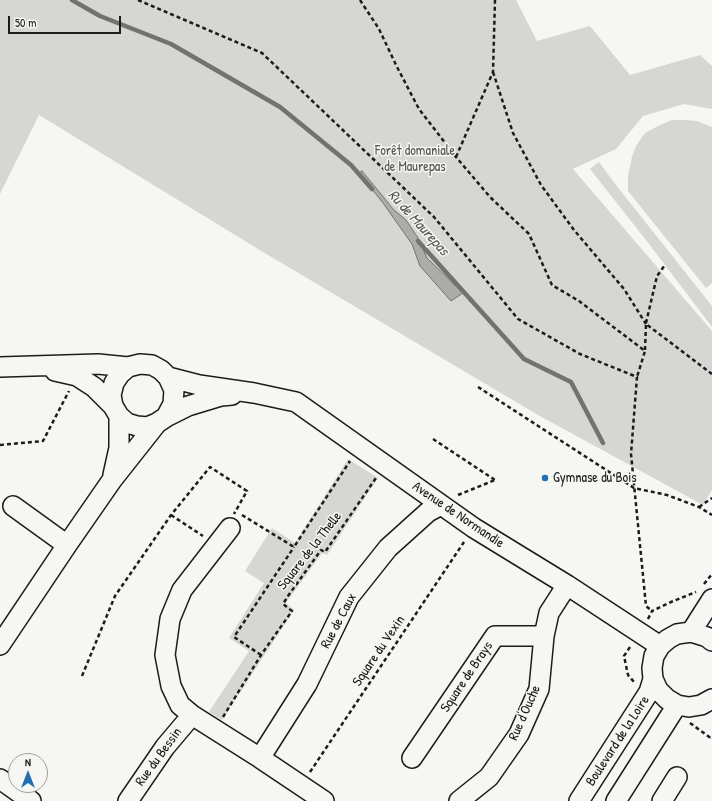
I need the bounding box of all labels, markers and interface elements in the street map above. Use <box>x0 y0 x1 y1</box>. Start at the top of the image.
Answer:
scale bar <box>10 8 123 34</box>
text: 50 m <box>15 14 36 31</box>
park label: Forêt domaniale de Maurepas <box>375 143 455 176</box>
water label: Ru de Maurepas <box>384 186 452 260</box>
place label: Gymnase du Bois <box>553 470 637 486</box>
marker: Gymnase du Bois <box>540 473 550 483</box>
street label: Avenue de Normandie <box>409 478 507 552</box>
street label: Square de la Thelle <box>274 509 346 593</box>
street label: Rue de Caux <box>317 591 361 651</box>
street label: Square du Vexin <box>349 612 409 690</box>
street label: Square de Brays <box>437 638 497 716</box>
street label: Rue d'Ouche <box>505 683 545 743</box>
street label: Boulevard de la Loire <box>583 693 653 789</box>
street label: Rue du Bessin <box>132 725 186 789</box>
north arrow <box>8 753 48 793</box>
text: N <box>25 755 31 769</box>

